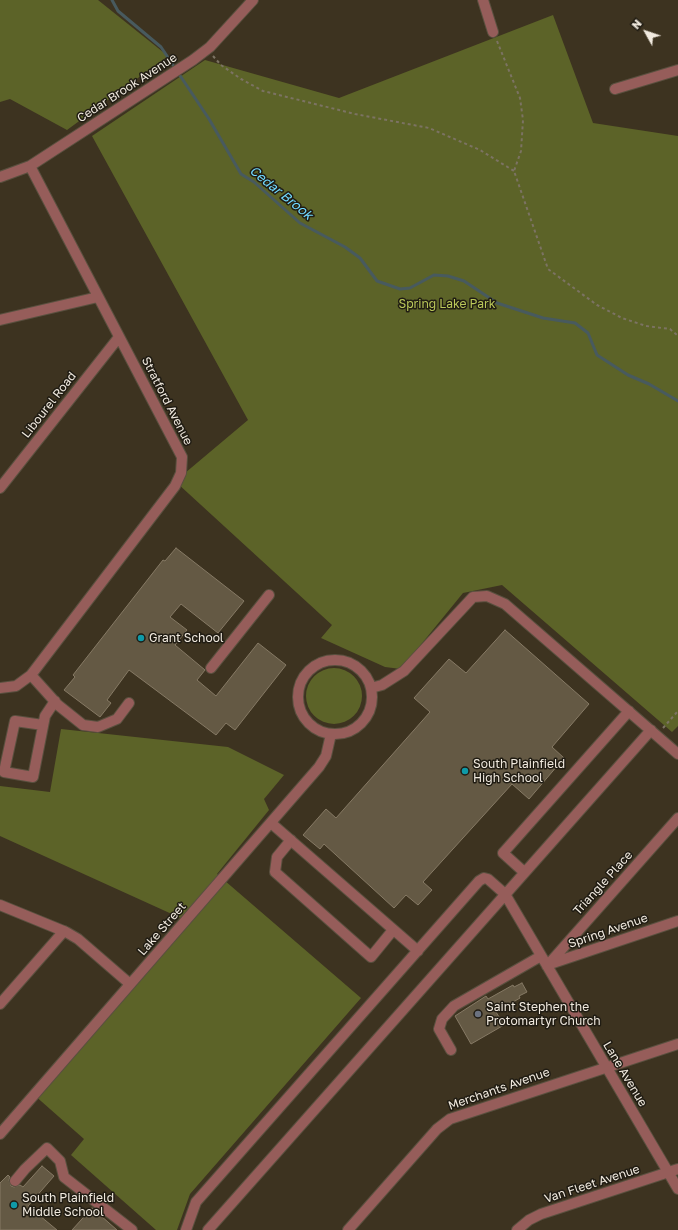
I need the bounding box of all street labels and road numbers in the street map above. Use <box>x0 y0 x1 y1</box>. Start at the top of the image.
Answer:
street label: Cedar Brook Avenue <box>74 50 180 126</box>
street label: Stratford Avenue <box>139 355 195 447</box>
street label: Libourel Road <box>19 369 79 441</box>
street label: Triangle Place <box>570 848 636 918</box>
street label: Lake Street <box>135 899 189 959</box>
street label: Spring Avenue <box>566 911 650 951</box>
street label: Lane Avenue <box>600 1039 650 1109</box>
street label: Merchants Avenue <box>446 1065 552 1113</box>
street label: Van Fleet Avenue <box>542 1162 642 1206</box>

